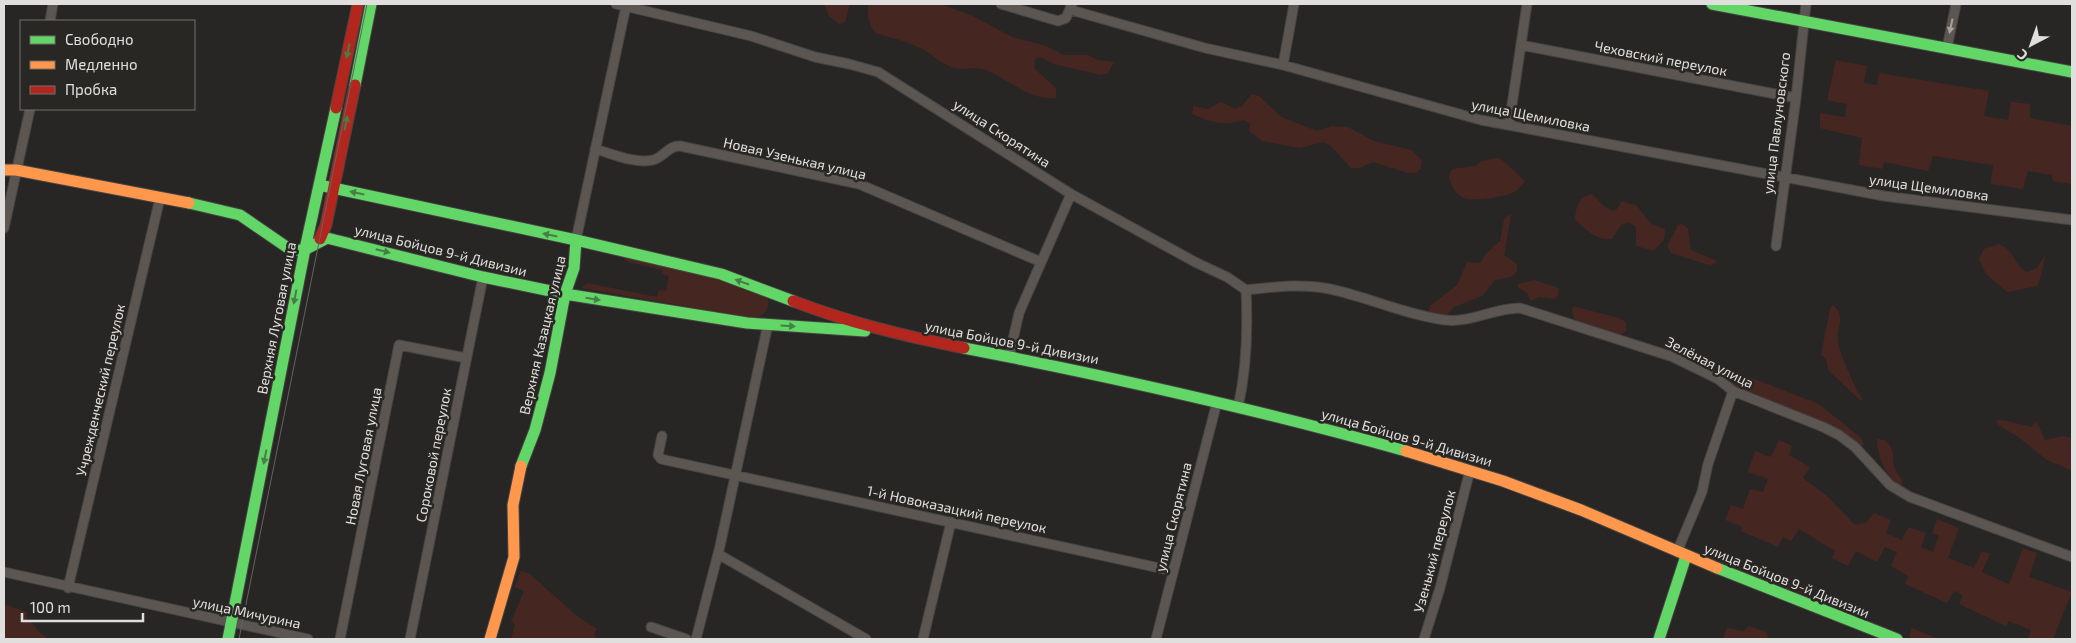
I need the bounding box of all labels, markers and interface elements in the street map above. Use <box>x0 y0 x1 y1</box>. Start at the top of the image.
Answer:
one-way arrow <box>1947 18 1955 34</box>
legend <box>20 20 195 110</box>
north arrow <box>2006 20 2056 70</box>
text: Свободно <box>65 30 134 48</box>
street label: Чеховский переулок <box>1593 37 1729 79</box>
one-way arrow <box>344 44 352 59</box>
text: С <box>2013 46 2031 64</box>
street label: улица Павлуновского <box>1759 51 1793 195</box>
text: Медленно <box>65 55 138 73</box>
text: Пробка <box>65 80 117 98</box>
street label: улица Скорятина <box>950 95 1054 171</box>
street label: улица Щемиловка <box>1470 95 1592 135</box>
one-way arrow <box>342 115 350 131</box>
street label: Новая Узенькая улица <box>722 133 868 183</box>
street label: улица Щемиловка <box>1868 170 1990 204</box>
one-way arrow <box>350 189 365 197</box>
street label: улица Бойцов 9-й Дивизии <box>353 220 529 280</box>
one-way arrow <box>542 230 558 238</box>
street label: Верхняя Луговая улица <box>253 241 299 395</box>
one-way arrow <box>376 248 391 256</box>
street label: Верхняя Казацкая улица <box>515 254 569 416</box>
one-way arrow <box>734 278 749 286</box>
one-way arrow <box>291 290 299 306</box>
one-way arrow <box>585 295 601 303</box>
street label: Учрежденческий переулок <box>72 302 128 478</box>
street label: улица Бойцов 9-й Дивизии <box>924 317 1100 367</box>
one-way arrow <box>781 322 797 330</box>
street label: Зелёная улица <box>1663 333 1757 391</box>
street label: Новая Луговая улица <box>341 386 385 526</box>
street label: Сороковой переулок <box>412 386 454 523</box>
street label: улица Бойцов 9-й Дивизии <box>1320 404 1494 470</box>
one-way arrow <box>261 449 269 464</box>
street label: улица Скорятина <box>1151 460 1195 574</box>
street label: 1-й Новоказацкий переулок <box>866 482 1049 536</box>
street label: Узенький переулок <box>1409 487 1459 614</box>
street label: улица Бойцов 9-й Дивизии <box>1702 539 1872 621</box>
scale bar <box>22 590 144 622</box>
street label: улица Мичурина <box>191 592 303 632</box>
text: 100 m <box>30 598 71 616</box>

